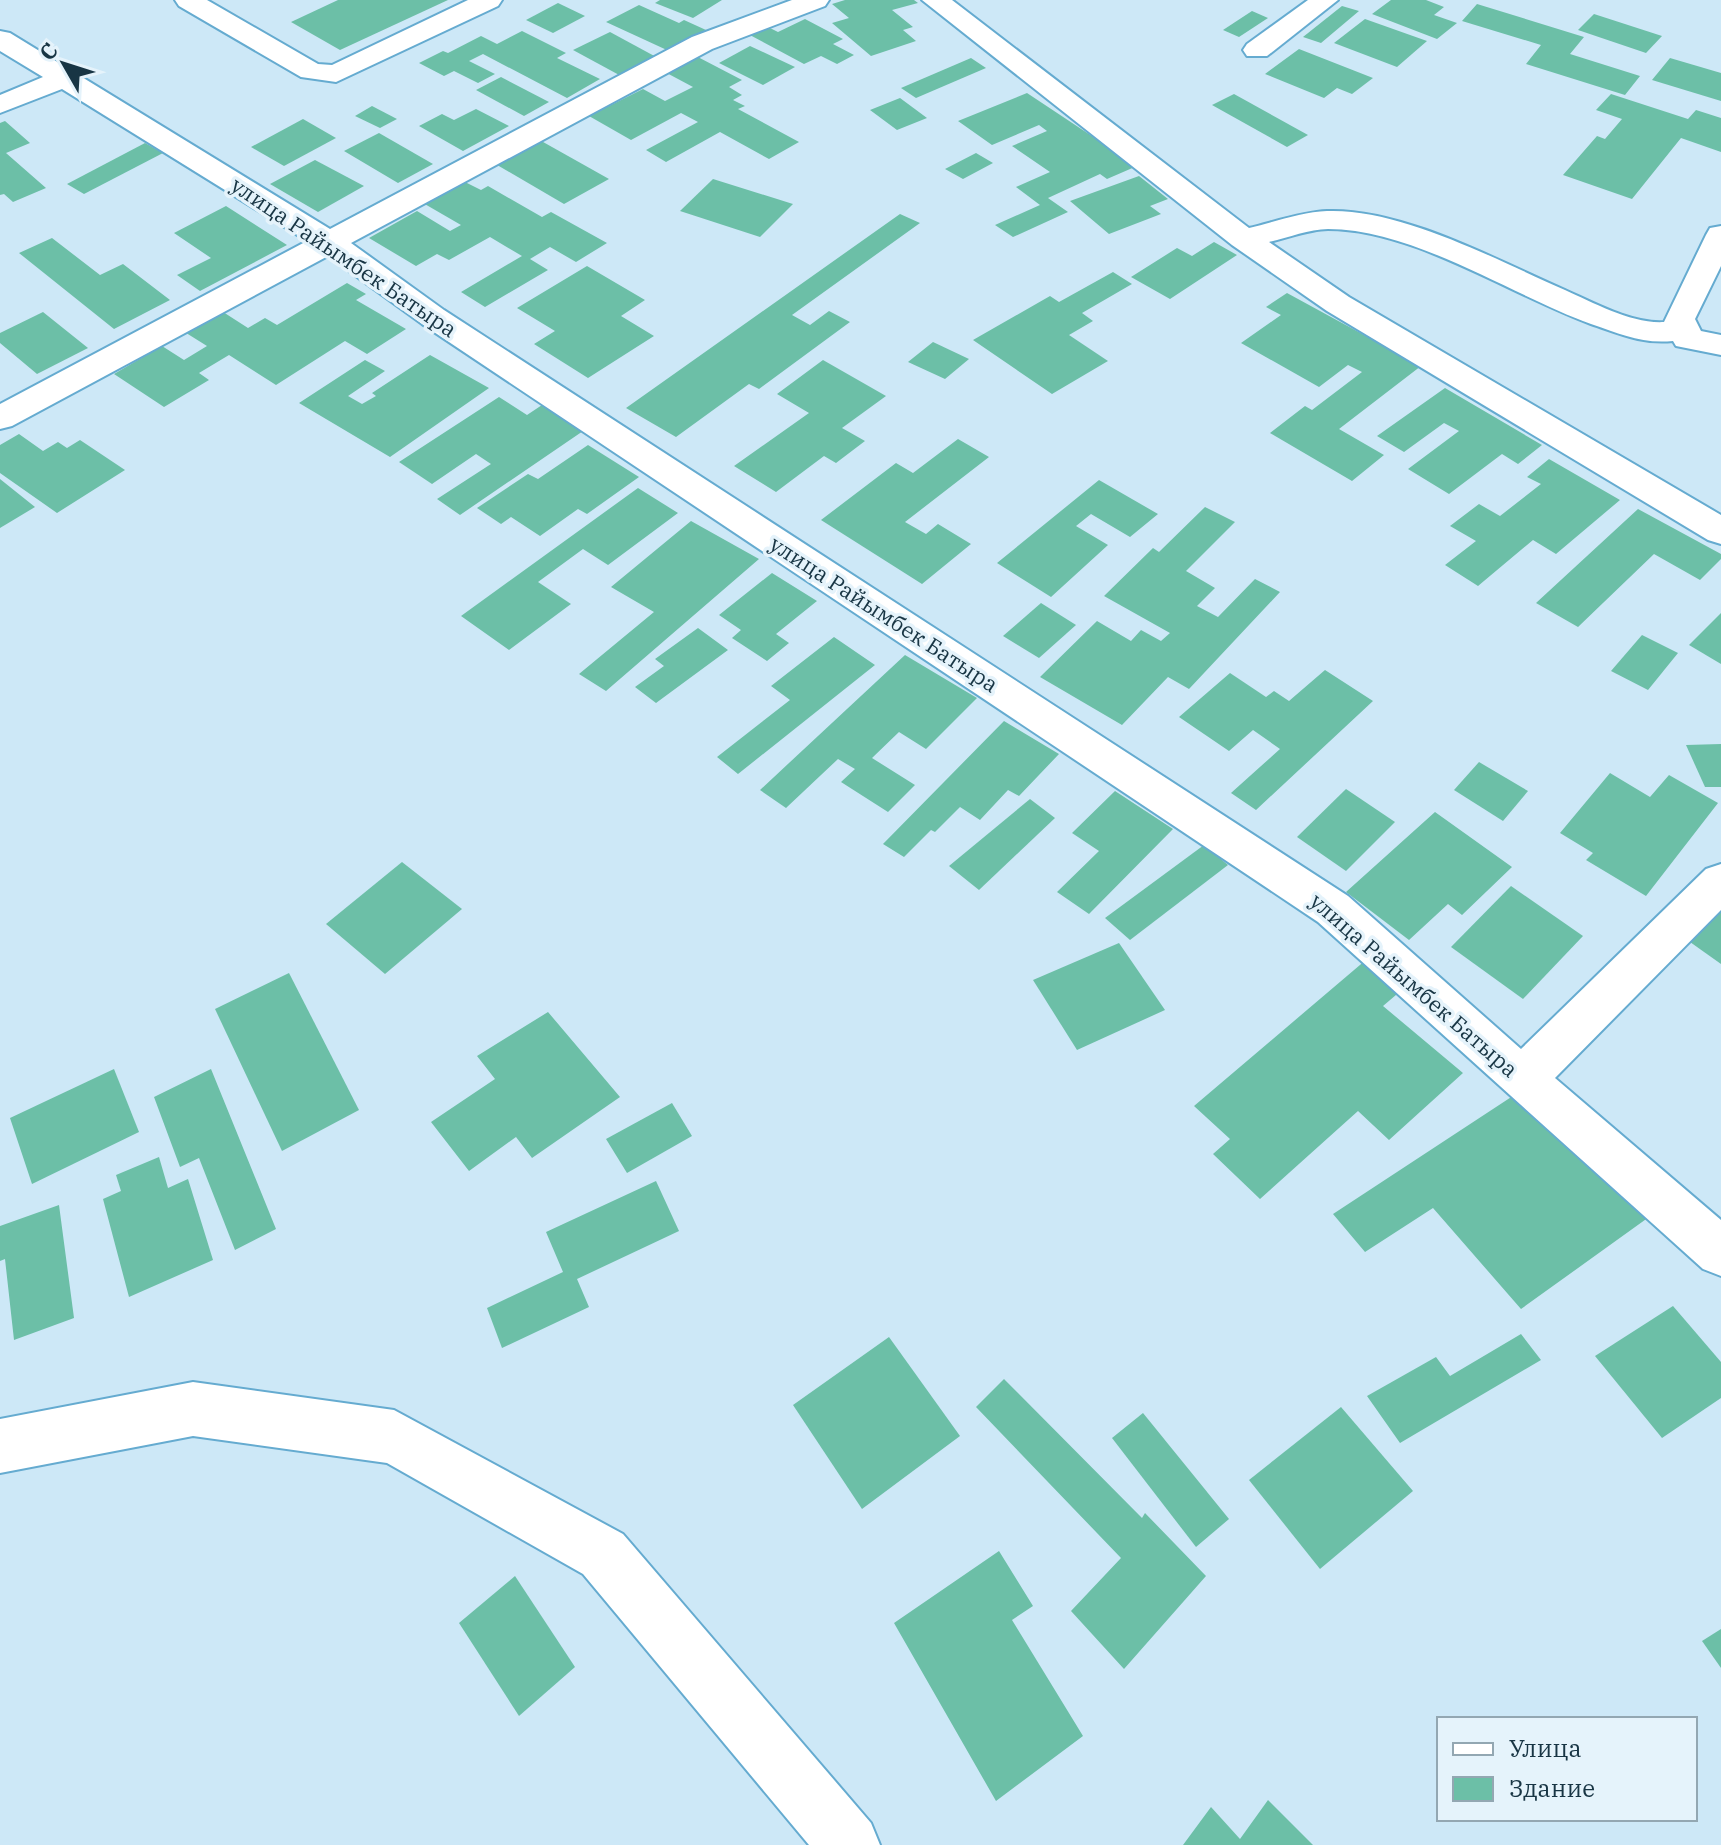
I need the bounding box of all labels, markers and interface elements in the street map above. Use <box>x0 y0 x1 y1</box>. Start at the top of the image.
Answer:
north arrow <box>24 24 104 104</box>
text: С <box>32 36 64 66</box>
street label: улица Райымбек Батыра <box>226 170 463 343</box>
street label: улица Райымбек Батыра <box>765 529 1004 698</box>
street label: улица Райымбек Батыра <box>1304 886 1524 1083</box>
legend <box>1437 1717 1697 1821</box>
text: Улица <box>1509 1732 1582 1764</box>
text: Здание <box>1509 1772 1595 1804</box>

